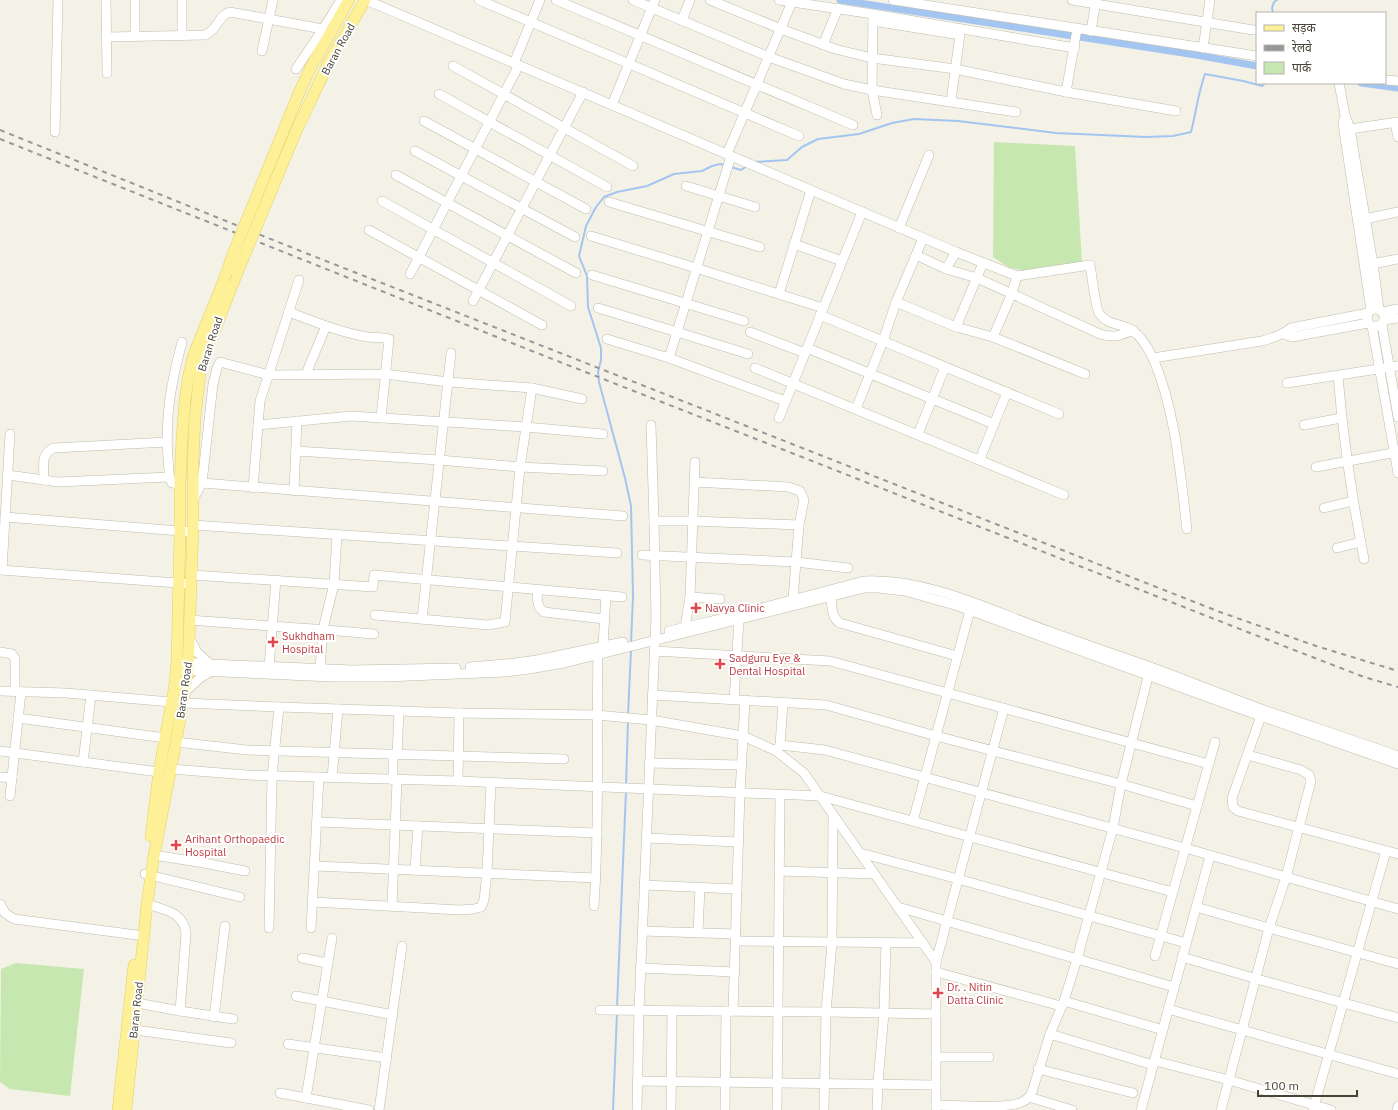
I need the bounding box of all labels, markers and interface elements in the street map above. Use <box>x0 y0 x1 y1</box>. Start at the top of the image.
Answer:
legend <box>1256 12 1386 84</box>
text: सड़क <box>1292 20 1317 35</box>
street label: Baran Road <box>318 21 358 77</box>
text: रेलवे <box>1292 40 1312 55</box>
text: पार्क <box>1292 60 1312 75</box>
street label: Baran Road <box>195 315 225 373</box>
place label: Navya Clinic <box>705 601 765 615</box>
marker: Navya Clinic <box>690 602 702 614</box>
place label: Sukhdham Hospital <box>282 629 335 656</box>
marker: Sukhdham Hospital <box>267 636 279 648</box>
place label: Sadguru Eye & Dental Hospital <box>729 651 805 678</box>
marker: Sadguru Eye & Dental Hospital <box>714 658 726 670</box>
street label: Baran Road <box>173 661 195 719</box>
place label: Arihant Orthopaedic Hospital <box>185 832 285 859</box>
marker: Arihant Orthopaedic Hospital <box>170 839 182 851</box>
place label: Dr. . Nitin Datta Clinic <box>947 980 1004 1007</box>
street label: Baran Road <box>126 981 146 1039</box>
marker: Dr. . Nitin Datta Clinic <box>932 987 944 999</box>
scale bar <box>1258 1072 1357 1098</box>
text: 100 m <box>1264 1078 1299 1093</box>

